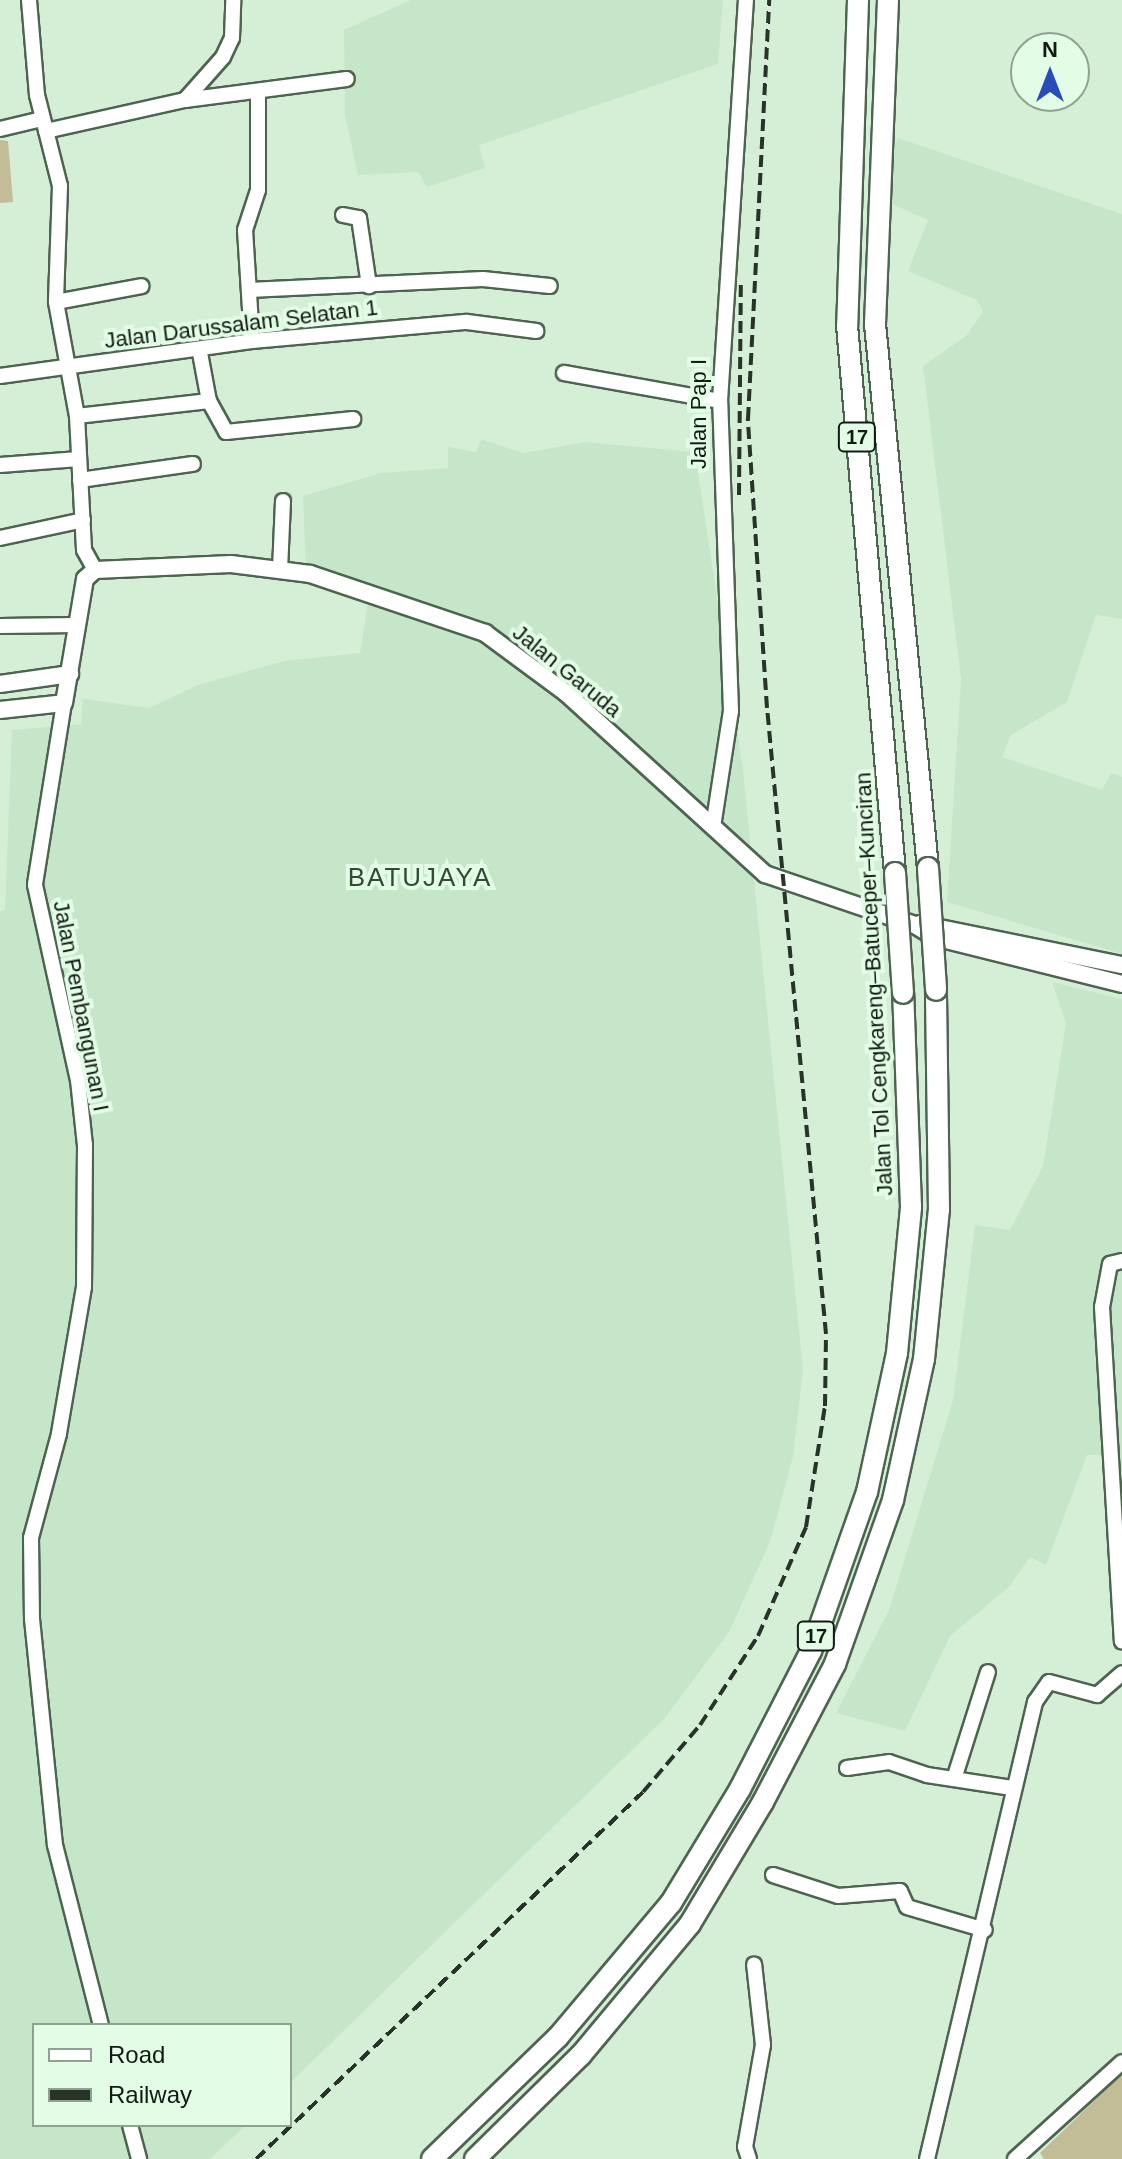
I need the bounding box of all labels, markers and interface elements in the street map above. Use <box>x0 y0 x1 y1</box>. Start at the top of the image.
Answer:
north arrow <box>1010 32 1090 112</box>
text: N <box>1042 37 1058 62</box>
street label: Jalan Darussalam Selatan 1 <box>103 294 379 354</box>
street label: Jalan Pap I <box>686 359 712 469</box>
road number: 17 <box>837 421 877 453</box>
street label: Jalan Garuda <box>507 619 627 723</box>
street label: Jalan Tol Cengkareng–Batuceper–Kunciran <box>850 771 898 1197</box>
district label: BATUJAYA <box>348 862 492 894</box>
street label: Jalan Pembangunan I <box>48 898 114 1114</box>
road number: 17 <box>796 1620 836 1652</box>
legend <box>32 2023 292 2127</box>
text: Road <box>108 2041 165 2068</box>
text: Railway <box>108 2081 192 2108</box>

